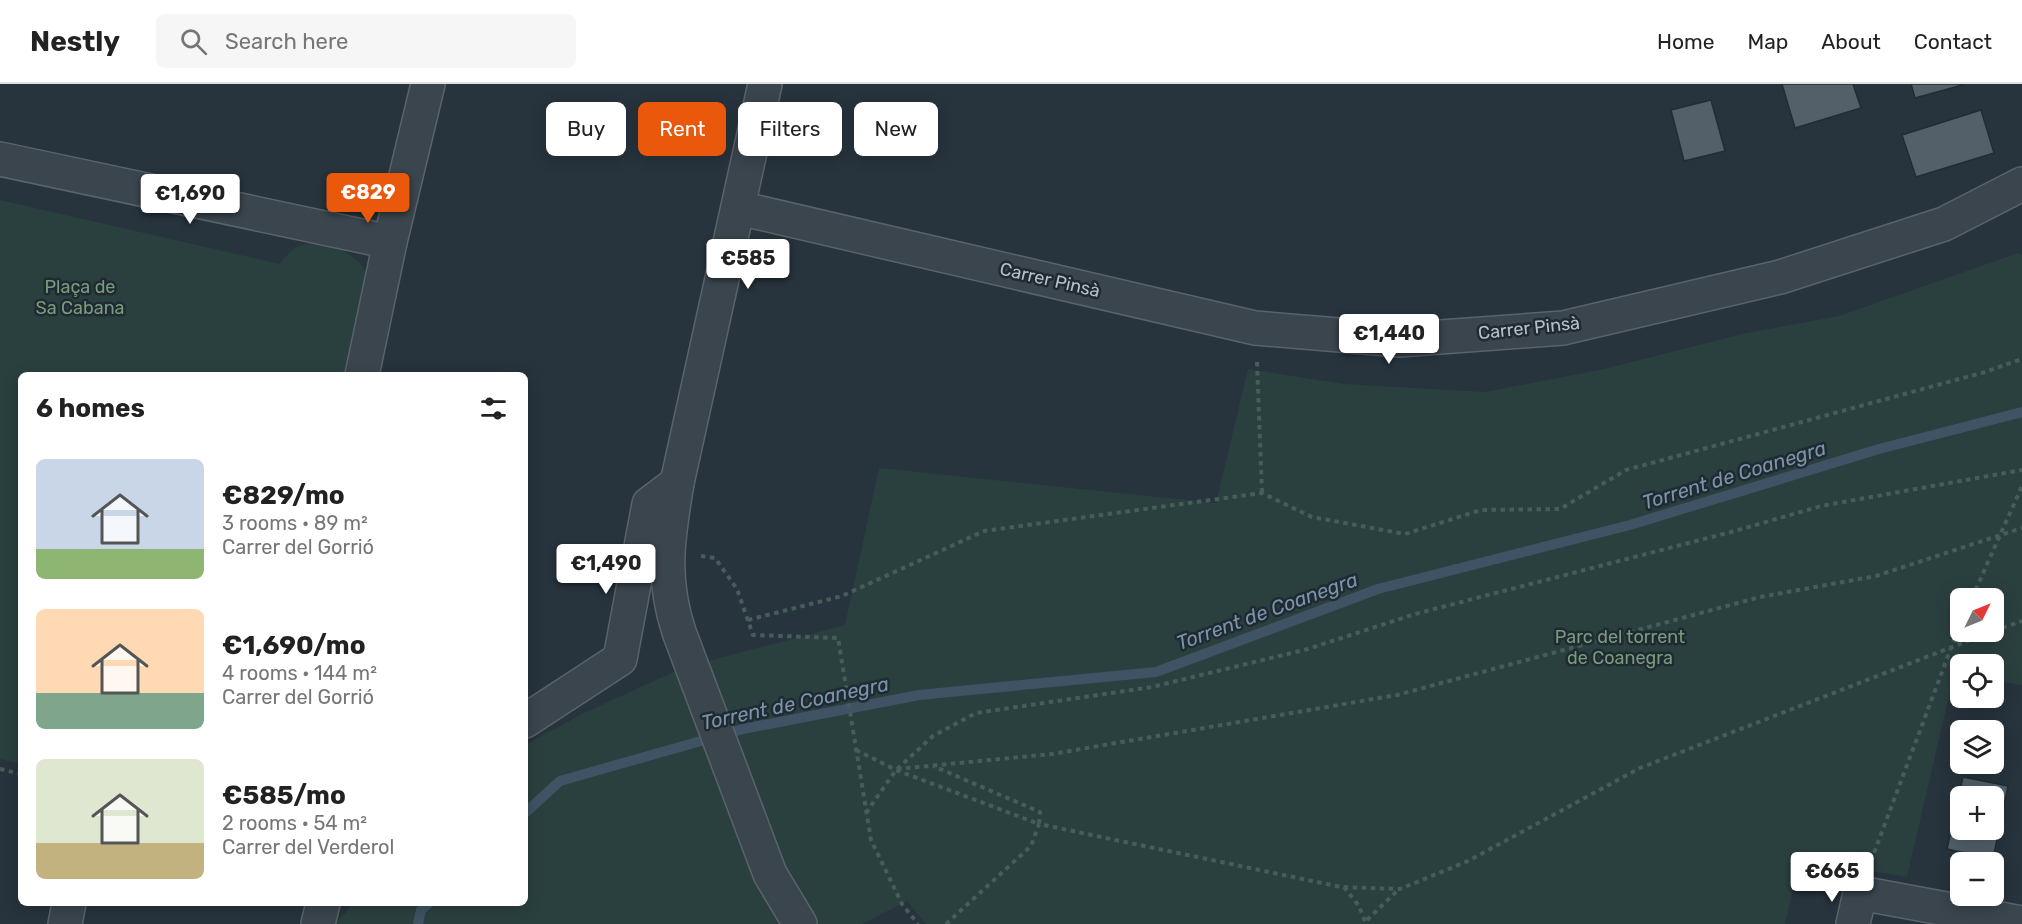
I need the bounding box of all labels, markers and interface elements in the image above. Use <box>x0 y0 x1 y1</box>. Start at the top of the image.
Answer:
search box <box>156 14 576 68</box>
text: Nestly <box>30 25 120 58</box>
icon: search <box>177 25 210 58</box>
text: Search here <box>225 28 348 55</box>
text: Home <box>1657 29 1714 54</box>
text: Map <box>1747 29 1788 54</box>
text: About <box>1821 29 1881 54</box>
text: Contact <box>1914 29 1992 54</box>
chip: Buy <box>546 102 626 156</box>
chip: Rent <box>638 102 726 156</box>
chip: Filters <box>738 102 842 156</box>
chip: New <box>854 102 938 156</box>
pin: €829 <box>332 173 404 224</box>
pin: €1,690 <box>141 174 239 225</box>
text: €829 <box>340 180 396 204</box>
text: €1,690 <box>155 181 225 205</box>
pin: €585 <box>712 239 784 290</box>
text: €585 <box>720 246 776 270</box>
street label: Carrer Pinsà <box>998 258 1102 302</box>
park label: Plaça de Sa Cabana <box>36 276 124 319</box>
street label: Carrer Pinsà <box>1477 312 1581 344</box>
pin: €1,440 <box>1340 314 1438 365</box>
text: €1,440 <box>1353 321 1425 345</box>
icon: filters <box>477 392 510 425</box>
text: 6 homes <box>36 393 145 424</box>
water label: Torrent de Coanegra <box>1639 435 1829 514</box>
text: €829/mo <box>222 480 345 511</box>
icon: home <box>84 483 156 555</box>
text: 3 rooms · 89 m² <box>222 511 368 535</box>
text: Carrer del Gorrió <box>222 535 374 559</box>
pin: €1,490 <box>557 544 655 595</box>
text: €1,490 <box>570 551 642 575</box>
water label: Torrent de Coanegra <box>1173 567 1361 655</box>
north arrow <box>1950 588 2004 642</box>
map controls <box>1950 588 2004 906</box>
park label: Parc del torrent de Coanegra <box>1555 626 1685 669</box>
text: €1,690/mo <box>222 630 366 661</box>
icon: home <box>84 633 156 705</box>
button: locate <box>1950 654 2004 708</box>
text: 4 rooms · 144 m² <box>222 661 377 685</box>
water label: Torrent de Coanegra <box>699 671 891 735</box>
text: Carrer del Gorrió <box>222 685 374 709</box>
button: layers <box>1950 720 2004 774</box>
text: €585/mo <box>222 780 346 811</box>
icon: home <box>84 783 156 855</box>
button: + <box>1950 786 2004 840</box>
text: 2 rooms · 54 m² <box>222 811 367 835</box>
text: Carrer del Verderol <box>222 835 394 859</box>
pin: €665 <box>1796 852 1868 903</box>
button: − <box>1950 852 2004 906</box>
text: €665 <box>1805 859 1859 883</box>

